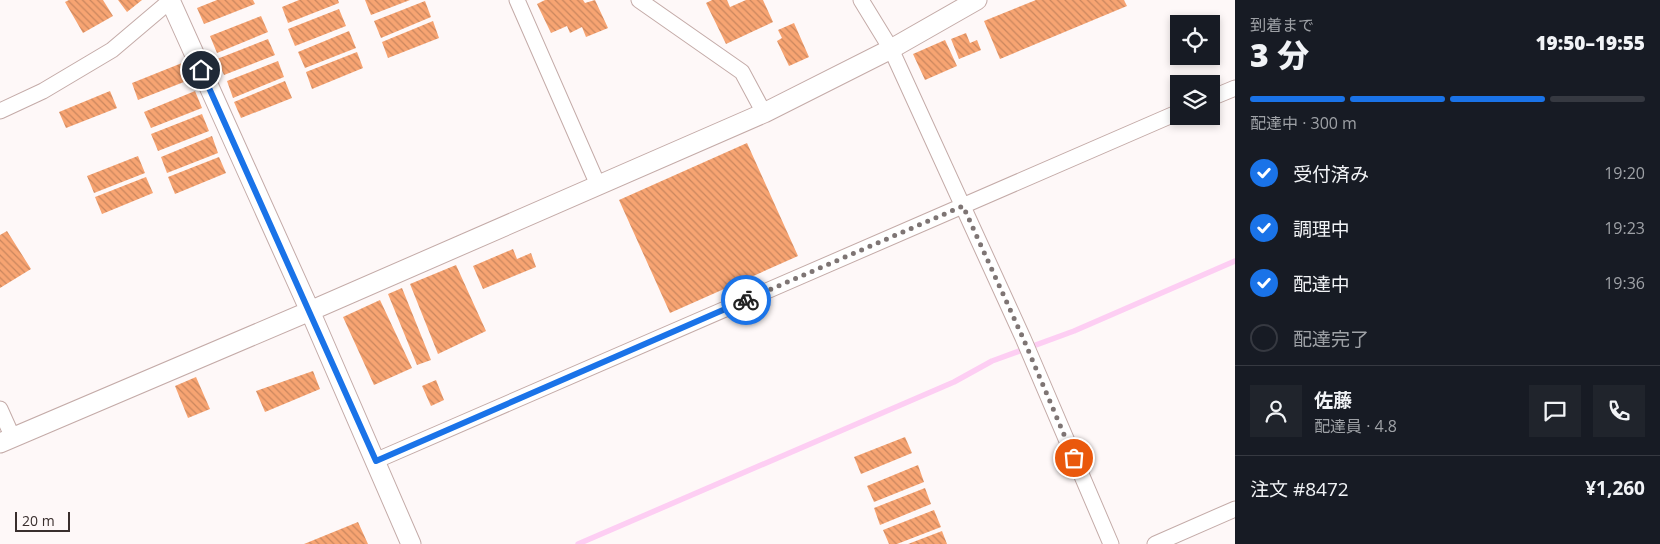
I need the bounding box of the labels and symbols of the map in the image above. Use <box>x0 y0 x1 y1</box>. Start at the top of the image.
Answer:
pin <box>180 49 222 91</box>
courier <box>721 275 771 325</box>
pin <box>1053 437 1095 479</box>
scale bar <box>15 509 70 532</box>

